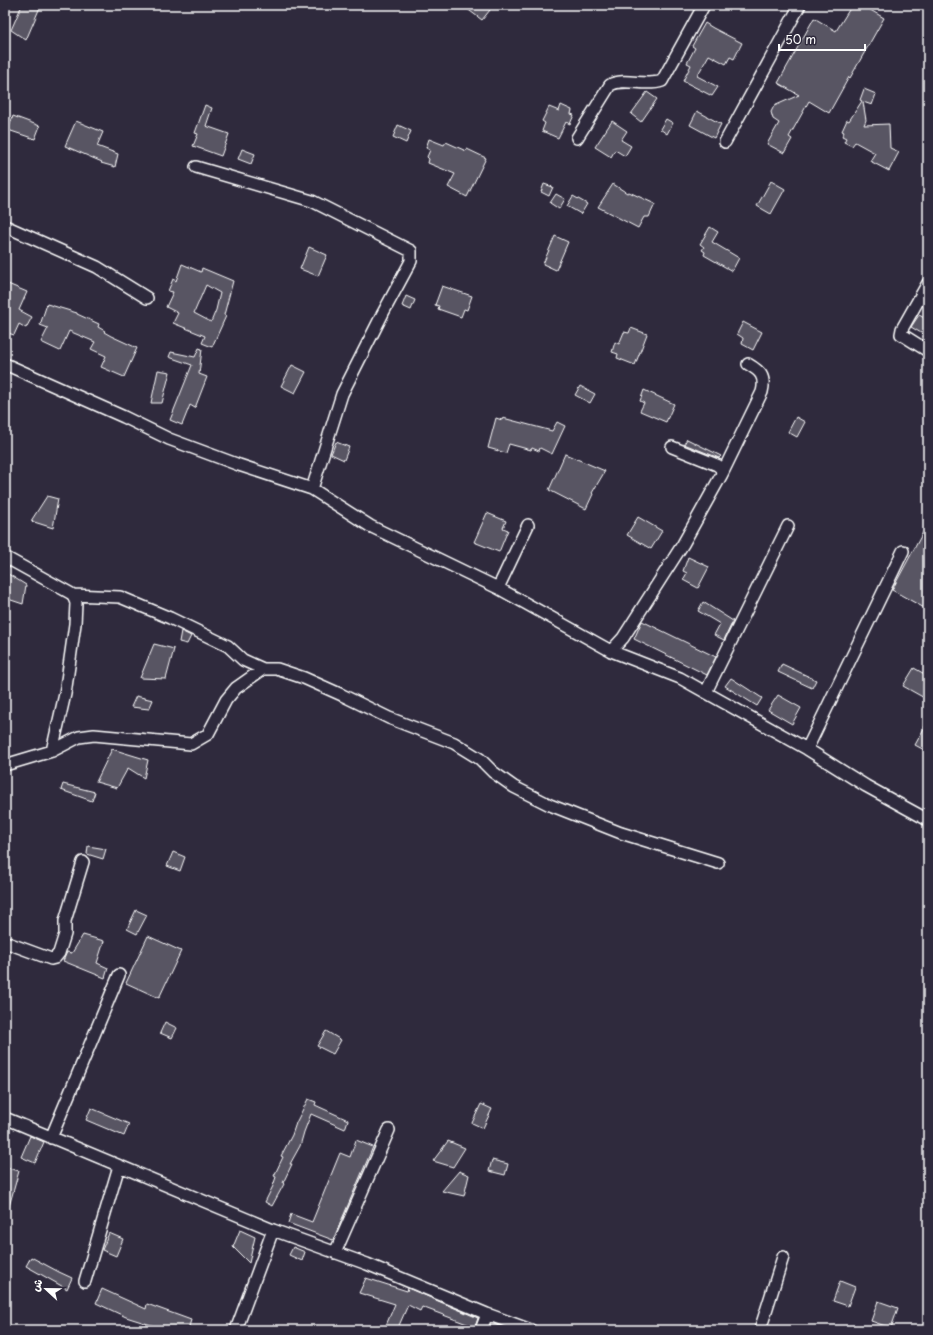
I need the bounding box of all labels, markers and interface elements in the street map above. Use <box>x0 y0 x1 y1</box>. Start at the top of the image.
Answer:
scale bar <box>779 26 865 52</box>
text: 50 m <box>785 30 816 48</box>
north arrow <box>26 1269 66 1309</box>
text: ش <box>26 1276 46 1294</box>

